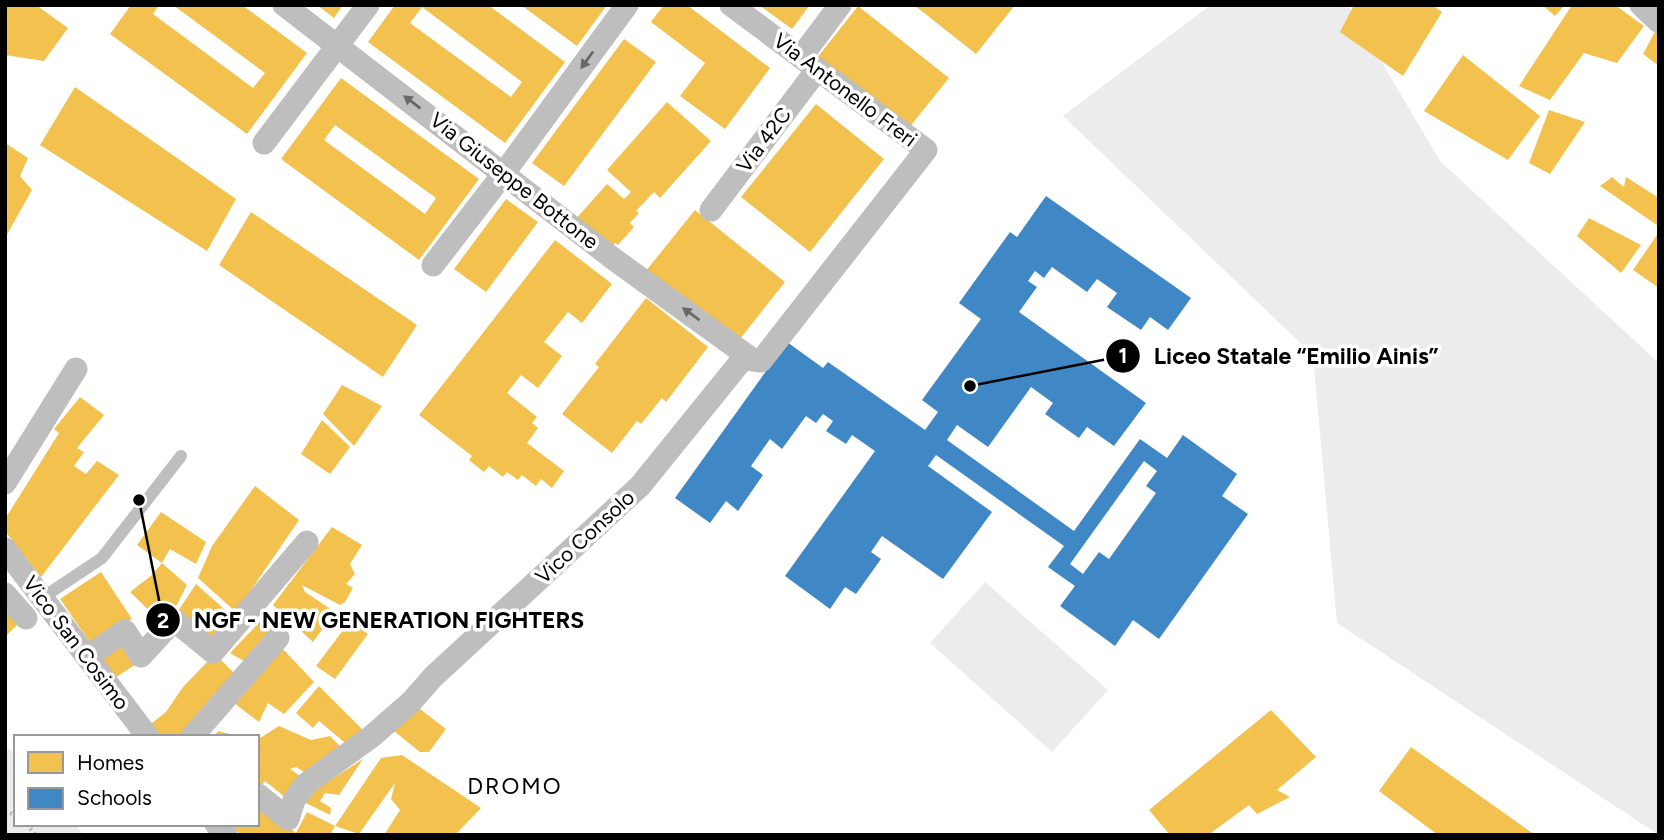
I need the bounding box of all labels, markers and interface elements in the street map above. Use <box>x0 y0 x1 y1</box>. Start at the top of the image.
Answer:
street label: Via Antonello Freri <box>769 28 922 152</box>
one-way arrow <box>580 51 594 69</box>
one-way arrow <box>404 95 422 110</box>
street label: Via 42C <box>731 102 796 177</box>
street label: Via Giuseppe Bottone <box>425 107 603 254</box>
one-way arrow <box>682 307 700 322</box>
callout: Liceo Statale “Emilio Ainis” <box>1105 334 1453 378</box>
text: Liceo Statale “Emilio Ainis” <box>1154 342 1439 370</box>
text: 1 <box>1119 343 1127 368</box>
street label: Vico Consolo <box>530 485 639 589</box>
street label: Vico San Cosimo <box>18 571 135 714</box>
callout: NGF - NEW GENERATION FIGHTERS <box>145 598 599 642</box>
text: NGF - NEW GENERATION FIGHTERS <box>194 606 584 634</box>
text: 2 <box>157 608 169 633</box>
legend <box>14 735 259 826</box>
text: Homes <box>77 750 144 775</box>
district label: DROMO <box>467 772 563 800</box>
text: Schools <box>77 785 152 810</box>

